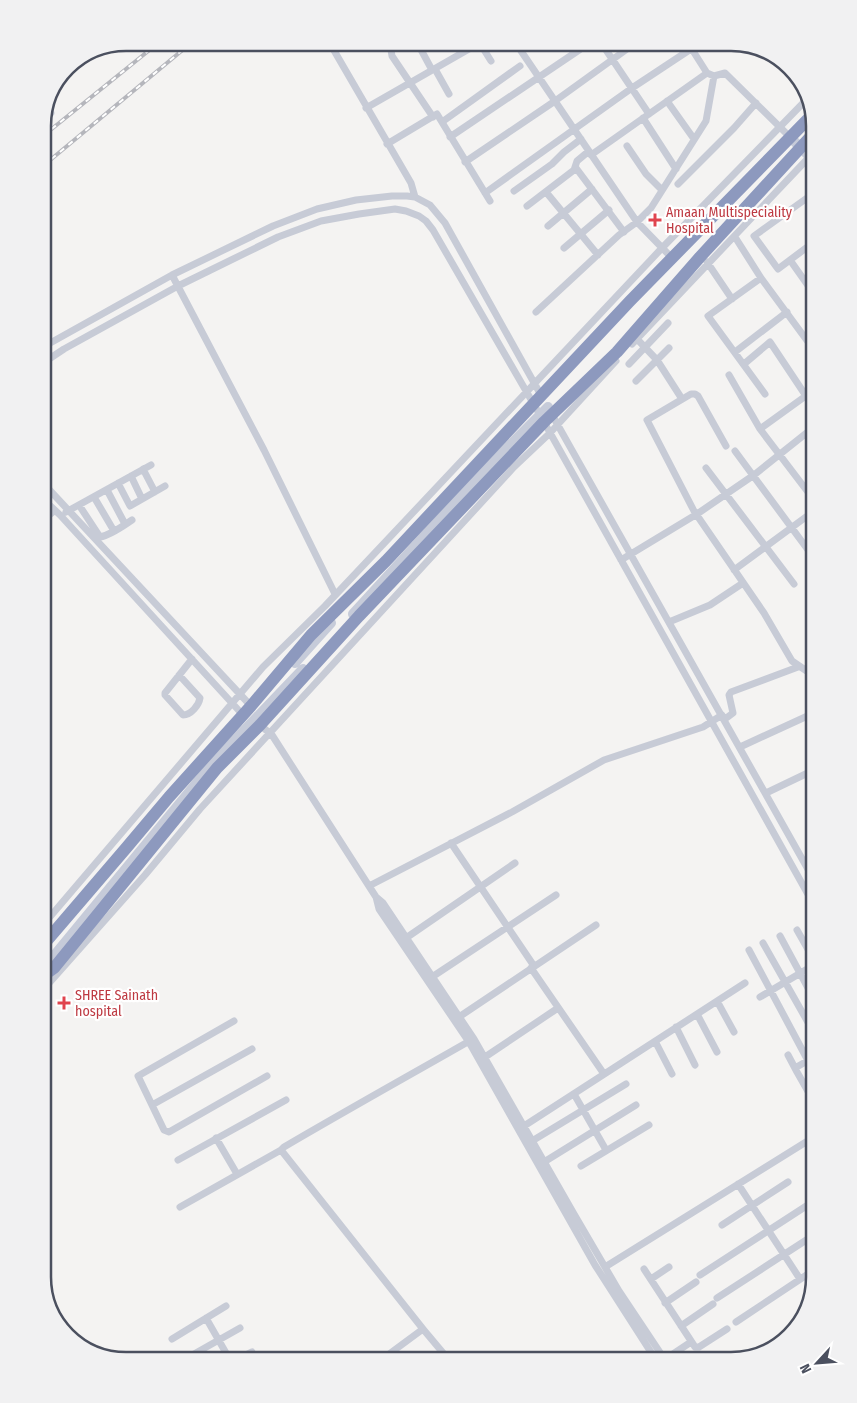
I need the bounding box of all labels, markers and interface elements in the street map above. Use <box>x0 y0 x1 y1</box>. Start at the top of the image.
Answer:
place label: Amaan Multispeciality Hospital <box>666 204 793 237</box>
marker: Amaan Multispeciality Hospital <box>648 213 662 227</box>
place label: SHREE Sainath hospital <box>75 987 158 1020</box>
marker: SHREE Sainath hospital <box>57 996 71 1010</box>
north arrow <box>792 1338 842 1388</box>
text: N <box>796 1361 815 1376</box>

